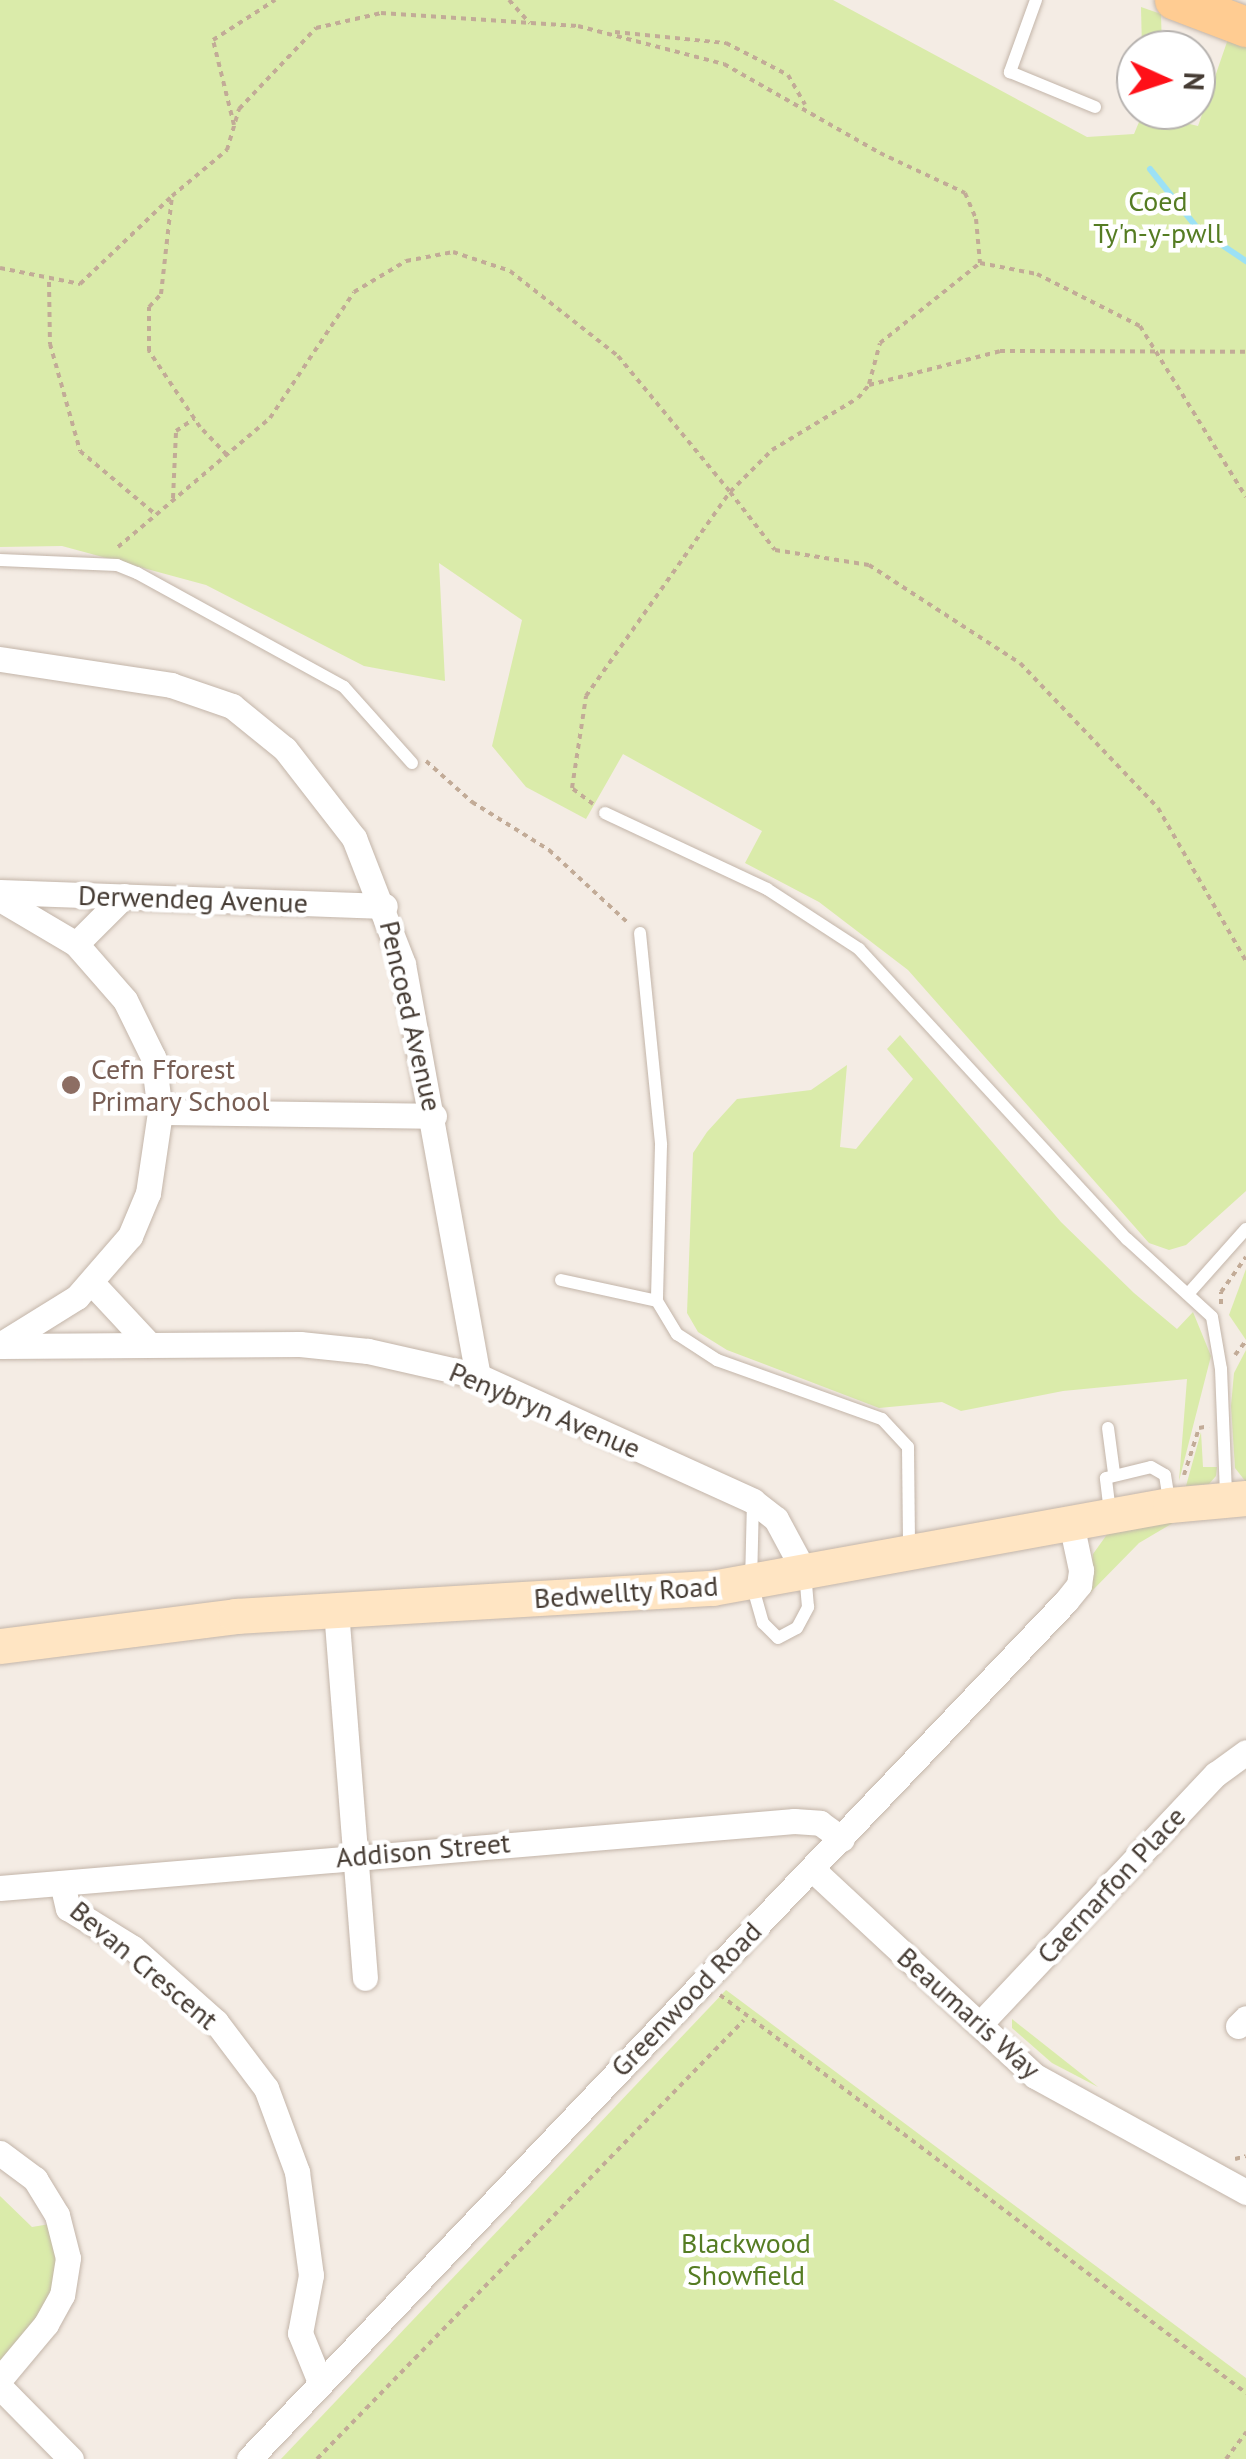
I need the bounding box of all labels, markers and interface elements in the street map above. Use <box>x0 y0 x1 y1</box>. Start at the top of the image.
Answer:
north arrow <box>1116 30 1216 130</box>
text: N <box>1176 71 1213 92</box>
park label: Coed Ty'n-y-pwll <box>1093 184 1223 250</box>
street label: Derwendeg Avenue <box>77 878 309 920</box>
street label: Pencoed Avenue <box>373 917 449 1115</box>
place label: Cefn Fforest Primary School <box>91 1052 270 1118</box>
marker: Cefn Fforest Primary School <box>60 1074 82 1096</box>
street label: Penybryn Avenue <box>444 1354 646 1466</box>
street label: Bedwellty Road <box>532 1569 720 1615</box>
street label: Caernarfon Place <box>1030 1800 1192 1970</box>
street label: Addison Street <box>334 1826 512 1874</box>
street label: Bevan Crescent <box>63 1894 225 2036</box>
street label: Greenwood Road <box>604 1915 768 2083</box>
street label: Beaumaris Way <box>890 1940 1048 2086</box>
park label: Blackwood Showfield <box>681 2226 811 2292</box>

